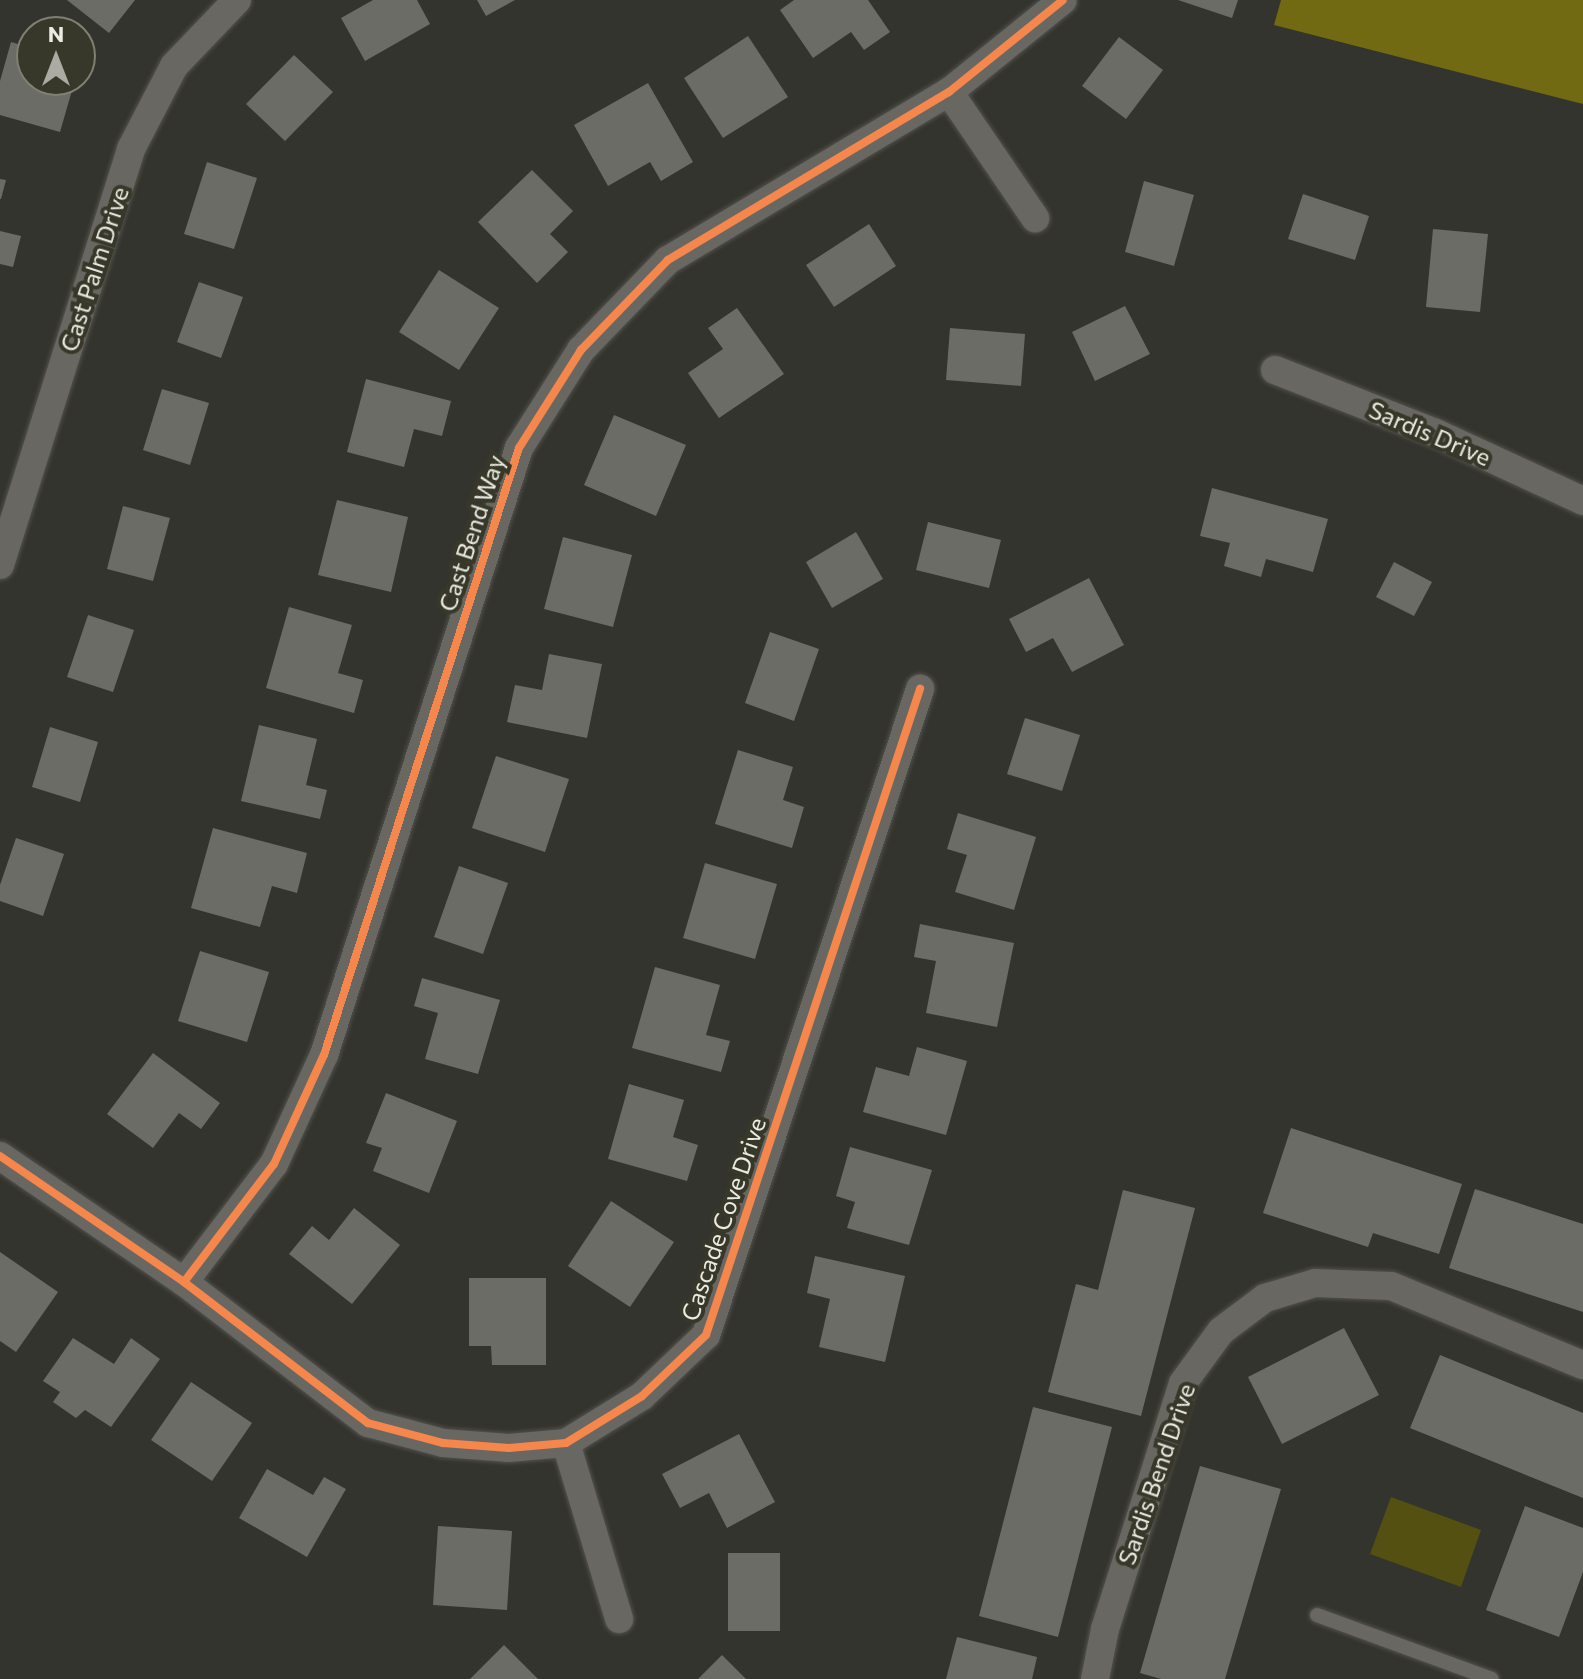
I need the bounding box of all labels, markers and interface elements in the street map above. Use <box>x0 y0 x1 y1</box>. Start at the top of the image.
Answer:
north arrow <box>16 16 96 96</box>
text: N <box>48 20 64 47</box>
street label: Cast Palm Drive <box>54 183 134 355</box>
street label: Sardis Drive <box>1365 394 1495 472</box>
street label: Cast Bend Way <box>432 451 510 615</box>
street label: Cascade Cove Drive <box>675 1114 771 1324</box>
street label: Sardis Bend Drive <box>1112 1380 1200 1568</box>

